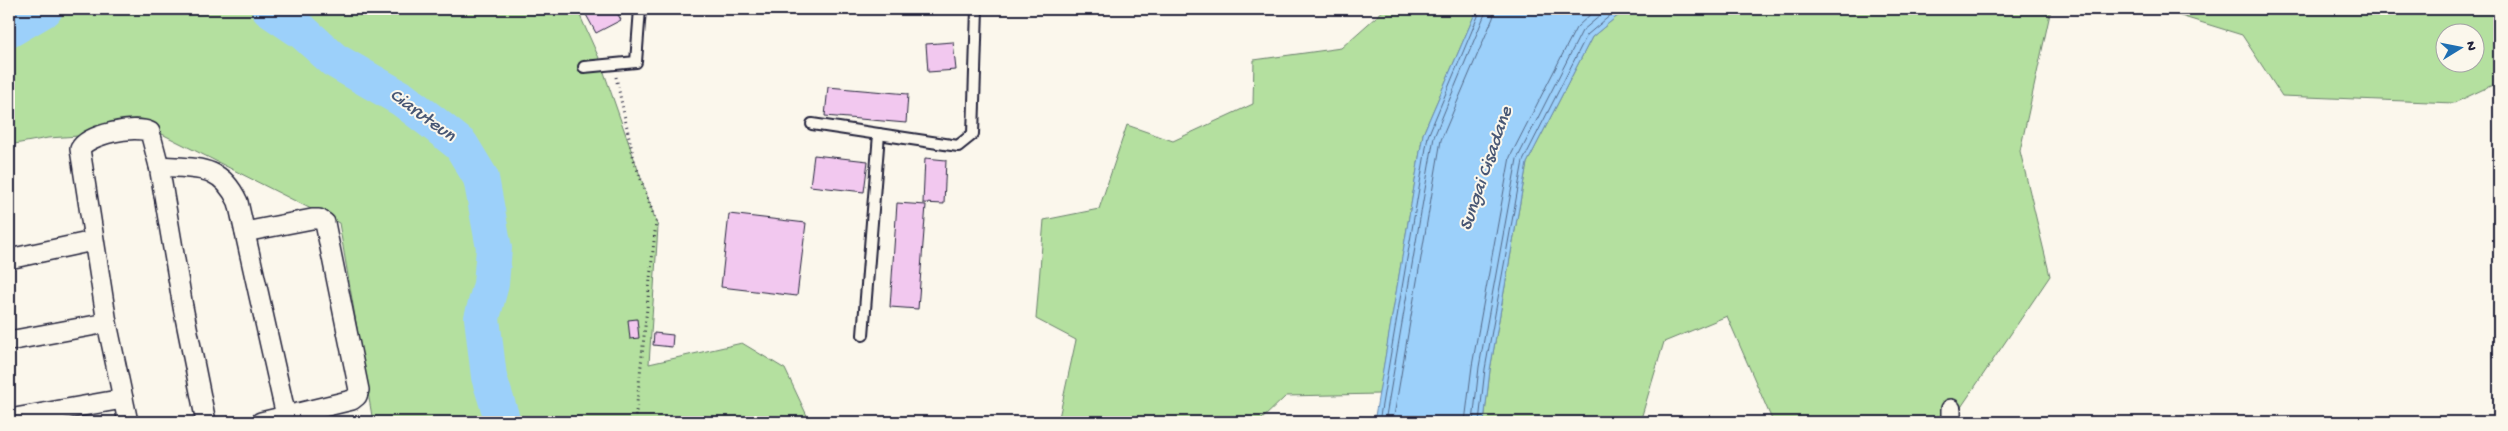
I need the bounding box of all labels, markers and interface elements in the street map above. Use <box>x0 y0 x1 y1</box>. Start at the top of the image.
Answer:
north arrow <box>2436 22 2486 72</box>
text: N <box>2461 40 2480 52</box>
water label: Ciaruteun <box>384 84 460 148</box>
water label: Sungai Cisadane <box>1455 103 1519 234</box>

